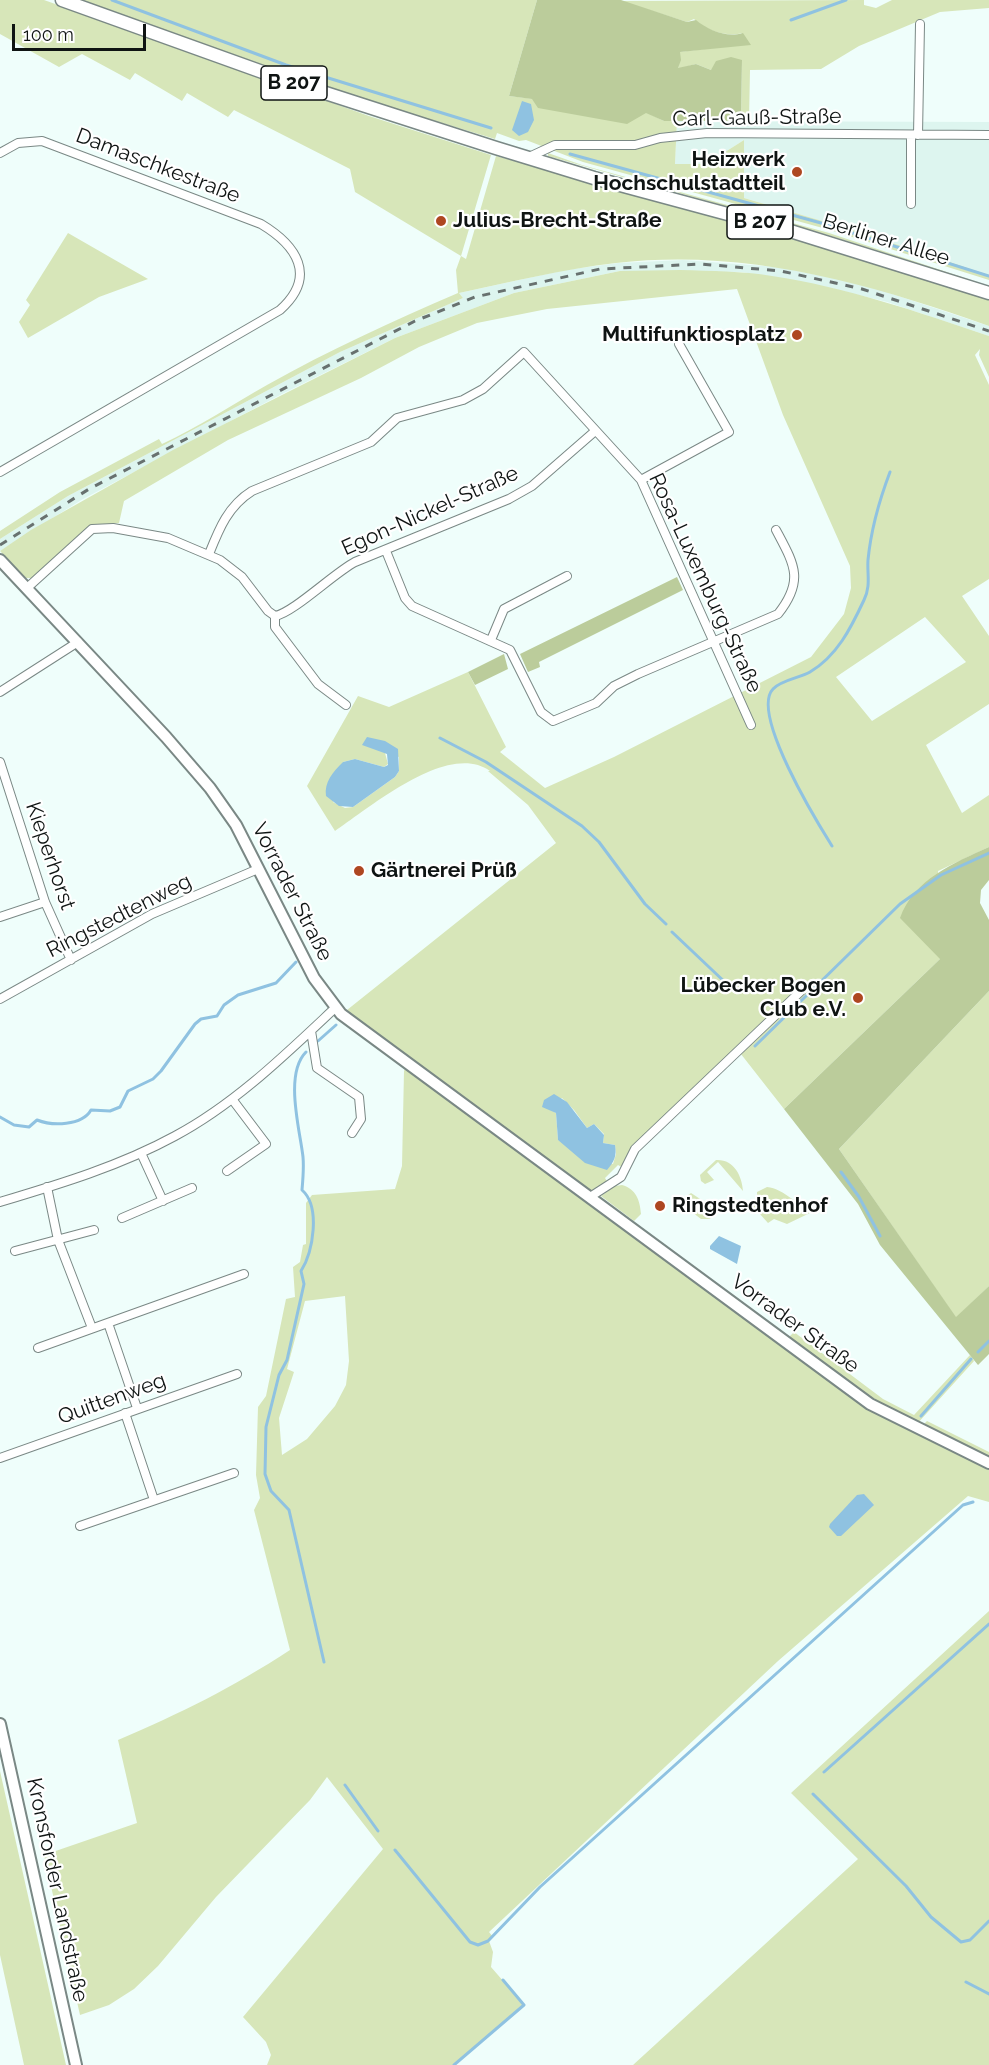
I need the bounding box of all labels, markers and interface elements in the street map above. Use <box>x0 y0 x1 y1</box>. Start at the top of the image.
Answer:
scale bar <box>15 12 148 50</box>
text: 100 m <box>23 24 74 45</box>
road number: B 207 <box>261 66 327 100</box>
street label: Carl-Gauß-Straße <box>672 104 842 132</box>
street label: Damaschkestraße <box>72 123 244 209</box>
place label: Heizwerk Hochschulstadtteil <box>593 147 785 197</box>
marker: Heizwerk Hochschulstadtteil <box>790 165 804 179</box>
road number: B 207 <box>727 205 793 239</box>
place label: Julius-Brecht-Straße <box>453 208 662 234</box>
street label: Berliner Allee <box>819 209 953 271</box>
marker: Julius-Brecht-Straße <box>434 214 448 228</box>
place label: Multifunktiosplatz <box>602 322 785 348</box>
marker: Multifunktiosplatz <box>790 328 804 342</box>
street label: Egon-Nickel-Straße <box>338 461 522 561</box>
street label: Rosa-Luxemburg-Straße <box>643 469 767 697</box>
street label: Kieperhorst <box>20 799 80 913</box>
street label: Vorrader Straße <box>246 819 338 965</box>
place label: Gärtnerei Prüß <box>371 858 517 884</box>
marker: Gärtnerei Prüß <box>352 864 366 878</box>
street label: Ringstedtenweg <box>42 869 196 963</box>
place label: Lübecker Bogen Club e.V. <box>681 973 846 1023</box>
marker: Lübecker Bogen Club e.V. <box>851 991 865 1005</box>
place label: Ringstedtenhof <box>672 1193 828 1219</box>
marker: Ringstedtenhof <box>653 1199 667 1213</box>
street label: Vorrader Straße <box>726 1269 864 1379</box>
street label: Quittenweg <box>55 1368 169 1430</box>
street label: Kronsforder Landstraße <box>21 1776 93 2004</box>

